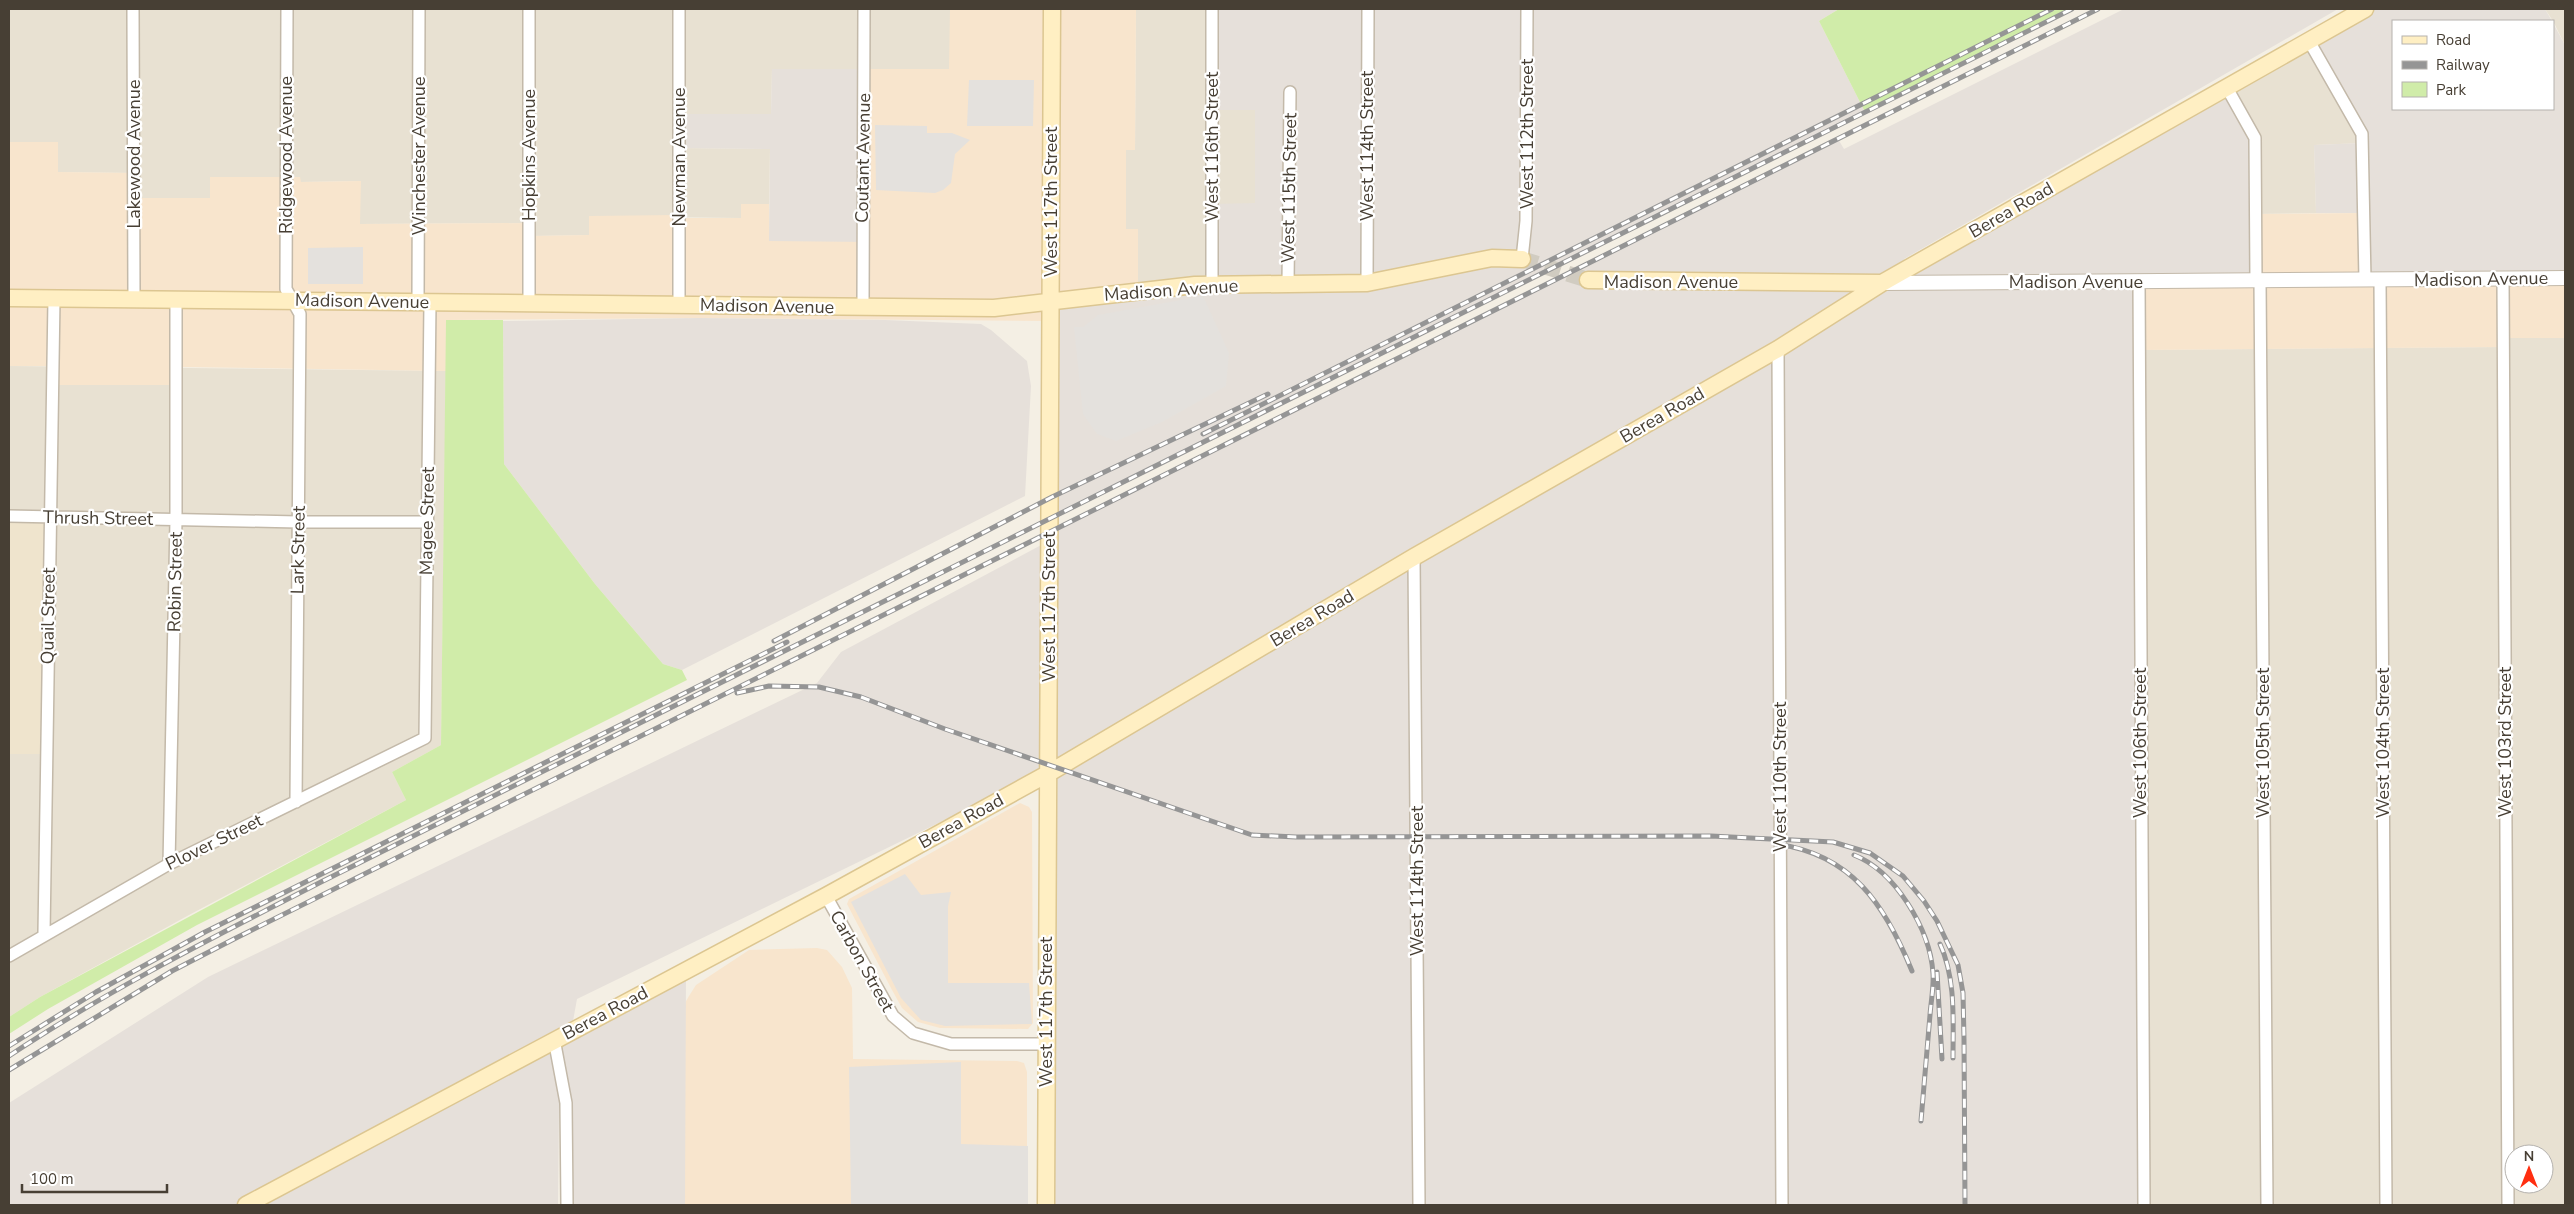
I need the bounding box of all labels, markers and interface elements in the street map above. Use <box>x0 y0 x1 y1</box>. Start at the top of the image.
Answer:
legend <box>2392 20 2554 110</box>
text: Road <box>2436 30 2471 50</box>
text: Railway <box>2436 55 2490 75</box>
street label: West 112th Street <box>1515 58 1539 209</box>
street label: West 114th Street <box>1355 70 1379 221</box>
street label: West 116th Street <box>1200 71 1224 222</box>
street label: Ridgewood Avenue <box>274 76 298 234</box>
street label: Winchester Avenue <box>407 76 431 236</box>
street label: Lakewood Avenue <box>122 80 146 228</box>
text: Park <box>2436 80 2466 100</box>
street label: Newman Avenue <box>667 88 691 226</box>
street label: Hopkins Avenue <box>517 89 541 221</box>
street label: Coutant Avenue <box>850 93 876 223</box>
street label: West 115th Street <box>1276 112 1302 263</box>
street label: West 117th Street <box>1039 126 1063 277</box>
street label: Berea Road <box>1964 176 2058 244</box>
street label: Madison Avenue <box>2414 266 2548 292</box>
street label: Madison Avenue <box>1604 270 1738 294</box>
street label: Madison Avenue <box>2009 270 2143 294</box>
street label: Madison Avenue <box>1103 273 1239 307</box>
street label: Madison Avenue <box>295 288 429 314</box>
street label: Madison Avenue <box>700 293 834 319</box>
street label: Berea Road <box>1615 381 1709 449</box>
street label: Magee Street <box>414 466 440 575</box>
street label: Thrush Street <box>43 505 154 531</box>
street label: Lark Street <box>285 505 311 594</box>
street label: Robin Street <box>162 531 188 632</box>
street label: West 117th Street <box>1037 531 1061 682</box>
street label: Quail Street <box>35 567 61 665</box>
street label: Berea Road <box>1266 584 1358 652</box>
street label: West 103rd Street <box>2493 666 2517 817</box>
street label: West 106th Street <box>2128 667 2152 818</box>
street label: West 105th Street <box>2251 667 2275 818</box>
street label: West 104th Street <box>2371 667 2395 818</box>
street label: West 110th Street <box>1768 701 1792 852</box>
street label: Berea Road <box>914 788 1008 854</box>
street label: West 114th Street <box>1405 805 1429 956</box>
street label: Plover Street <box>161 808 267 876</box>
street label: Carbon Street <box>824 906 900 1017</box>
street label: West 117th Street <box>1034 936 1058 1087</box>
street label: Berea Road <box>558 980 652 1046</box>
north arrow <box>2504 1144 2554 1194</box>
text: N <box>2524 1147 2534 1166</box>
scale bar <box>22 1162 168 1194</box>
text: 100 m <box>30 1169 74 1189</box>

